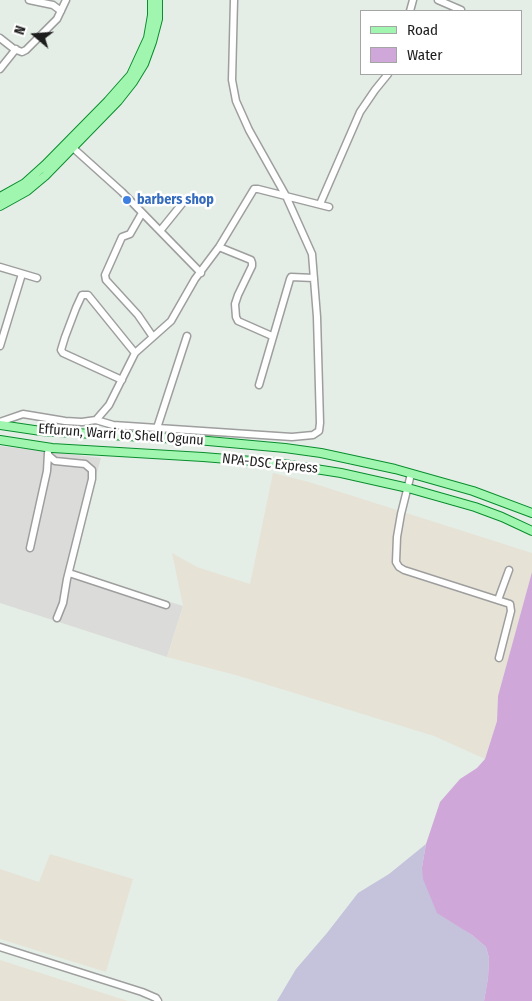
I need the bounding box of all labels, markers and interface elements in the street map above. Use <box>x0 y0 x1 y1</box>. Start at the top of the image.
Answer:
north arrow <box>10 10 60 60</box>
legend <box>360 10 522 75</box>
text: Road <box>407 21 438 39</box>
text: N <box>11 24 30 37</box>
text: Water <box>407 46 442 64</box>
place label: barbers shop <box>137 192 214 208</box>
marker: barbers shop <box>121 194 133 206</box>
street label: Effurun, Warri to Shell Ogunu <box>38 421 204 449</box>
street label: NPA-DSC Express <box>221 451 319 477</box>

